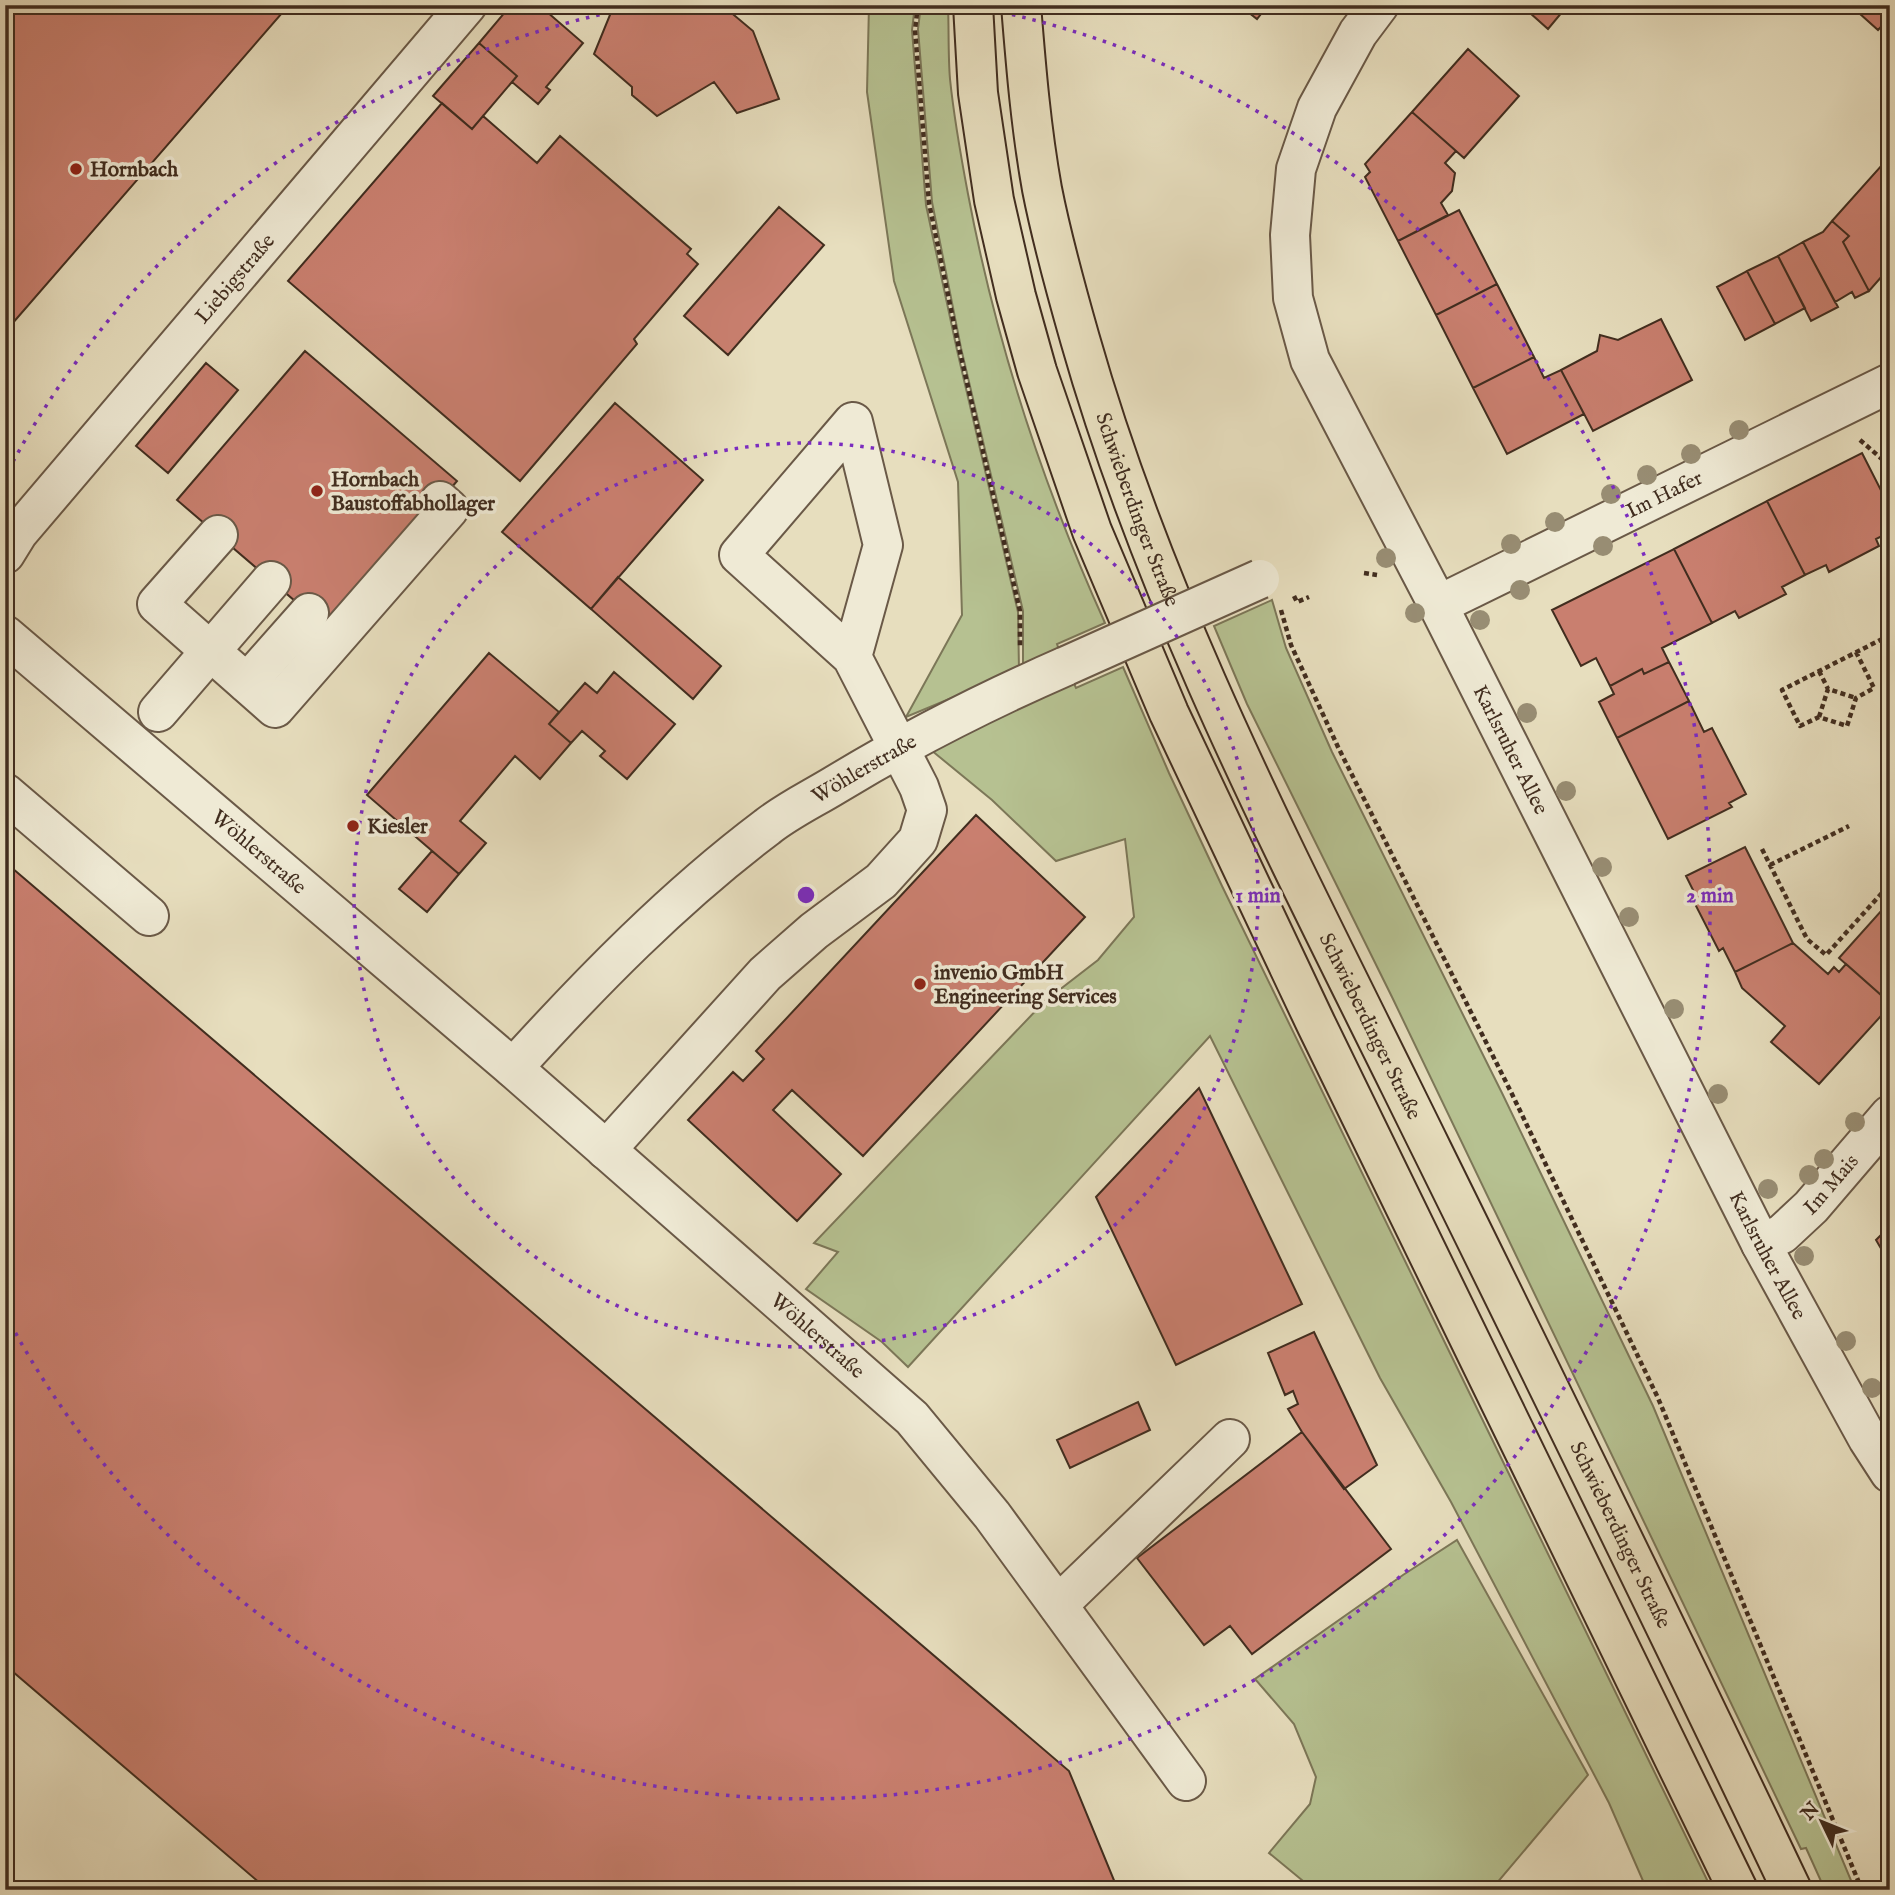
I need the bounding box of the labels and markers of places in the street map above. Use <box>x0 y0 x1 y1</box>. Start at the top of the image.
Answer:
place label: Hornbach <box>90 157 179 184</box>
marker: Hornbach <box>68 161 84 177</box>
place label: Hornbach Baustoffabhollager <box>331 467 495 518</box>
marker: Hornbach Baustoffabhollager <box>309 483 325 499</box>
place label: Kiesler <box>367 814 428 841</box>
marker: Kiesler <box>345 818 361 834</box>
centre of rings <box>794 883 818 907</box>
place label: invenio GmbH Engineering Services <box>934 960 1117 1011</box>
marker: invenio GmbH Engineering Services <box>912 976 928 992</box>

